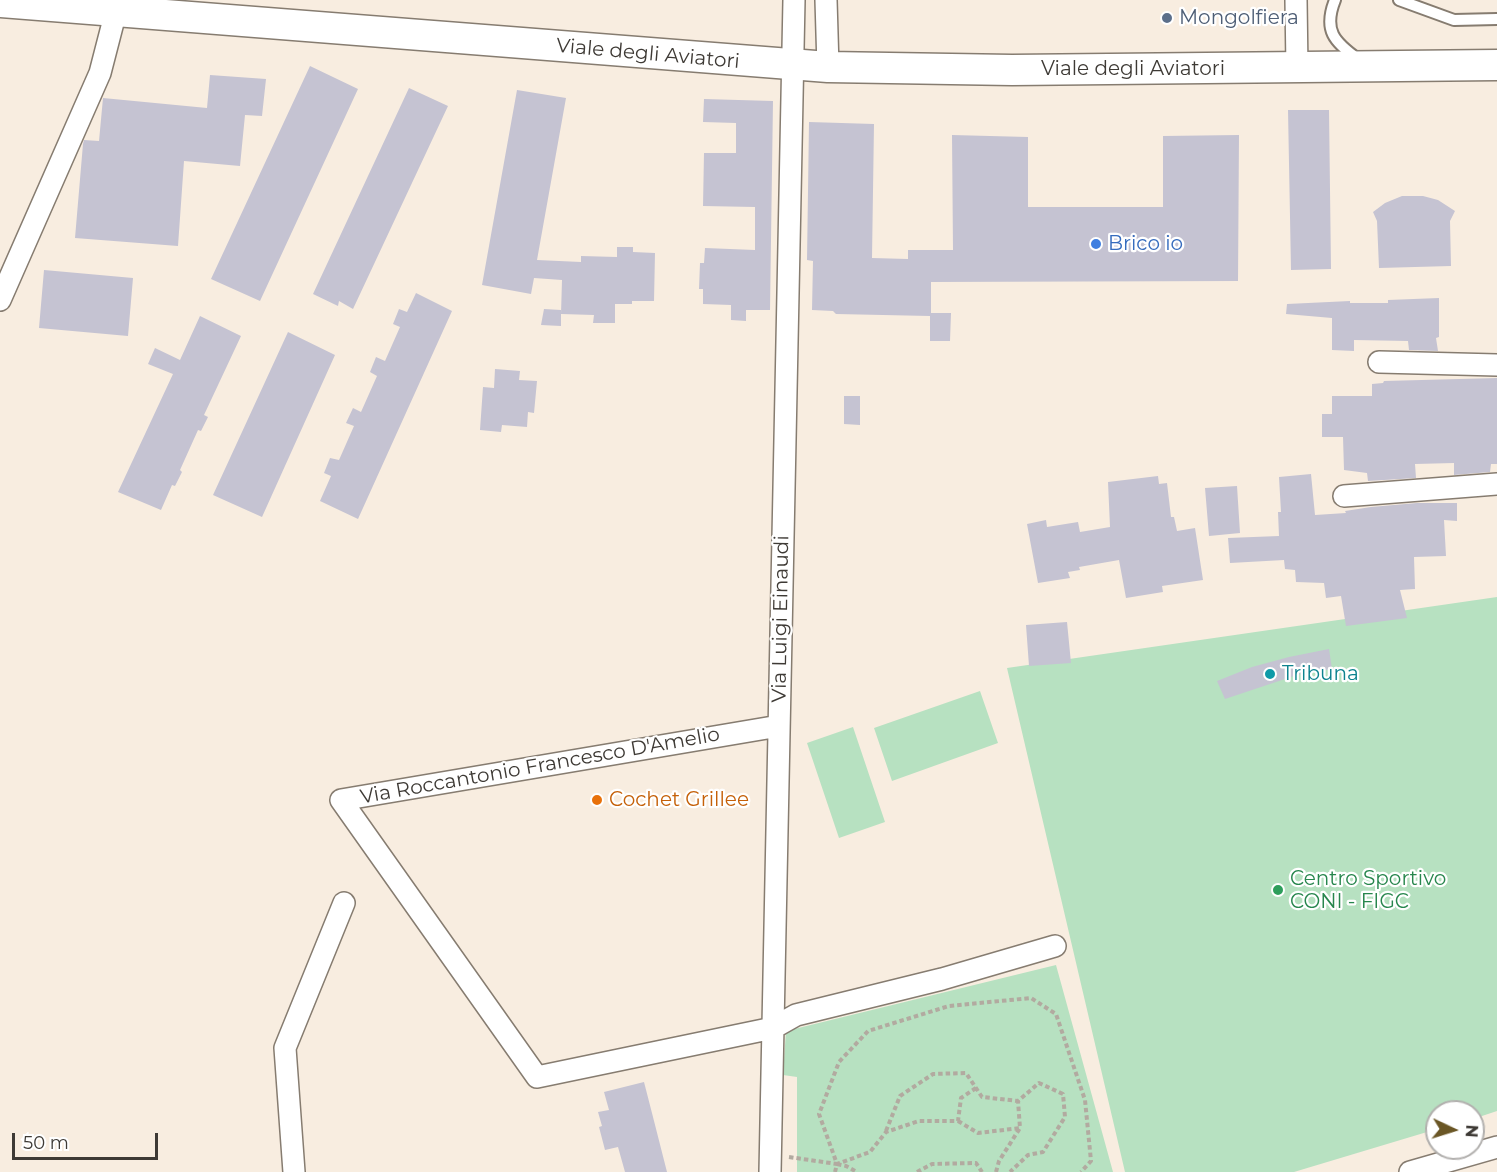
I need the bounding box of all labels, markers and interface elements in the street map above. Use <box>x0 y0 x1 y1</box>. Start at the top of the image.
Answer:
place label: Mongolfiera <box>1179 6 1299 30</box>
marker: Mongolfiera <box>1160 11 1174 25</box>
street label: Viale degli Aviatori <box>555 34 741 74</box>
street label: Viale degli Aviatori <box>1041 57 1225 81</box>
place label: Brico io <box>1108 232 1183 256</box>
marker: Brico io <box>1089 237 1103 251</box>
street label: Via Luigi Einaudi <box>768 535 794 703</box>
place label: Tribuna <box>1282 662 1359 686</box>
marker: Tribuna <box>1263 667 1277 681</box>
street label: Via Roccantonio Francesco D'Amelio <box>358 723 722 809</box>
place label: Cochet Grillee <box>609 788 749 812</box>
marker: Cochet Grillee <box>590 793 604 807</box>
place label: Centro Sportivo CONI - FIGC <box>1290 867 1446 914</box>
marker: Centro Sportivo CONI - FIGC <box>1271 883 1285 897</box>
north arrow <box>1425 1100 1485 1160</box>
scale bar <box>15 1121 160 1159</box>
text: N <box>1462 1124 1481 1138</box>
text: 50 m <box>23 1132 69 1154</box>

